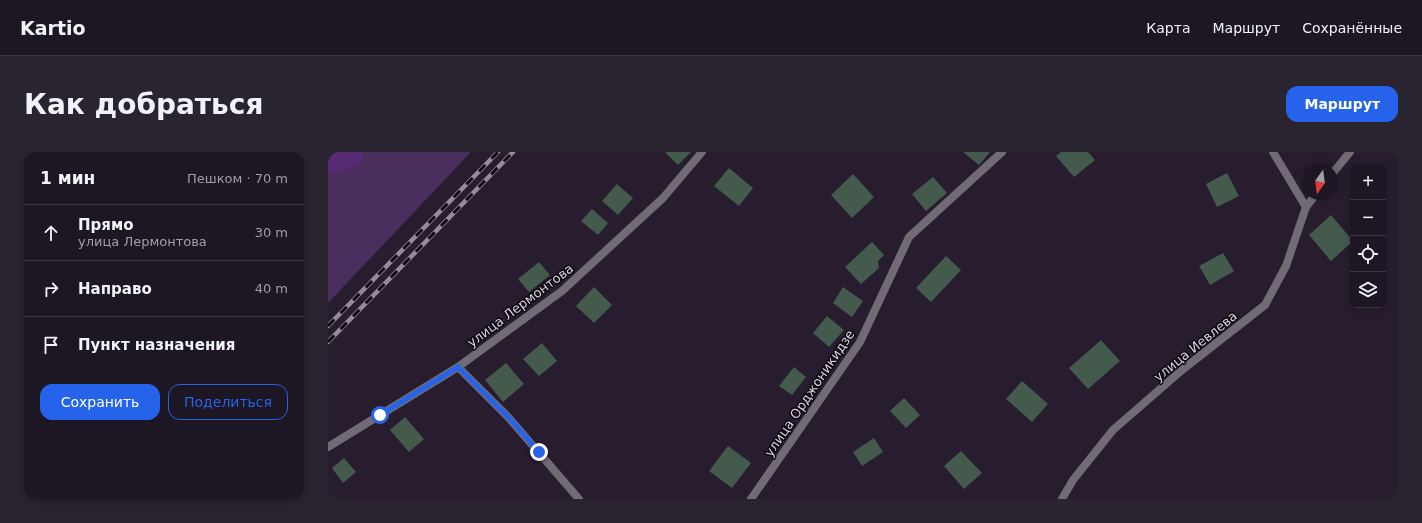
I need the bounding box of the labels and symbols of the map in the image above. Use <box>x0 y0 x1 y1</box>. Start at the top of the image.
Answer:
north arrow <box>1302 164 1338 200</box>
street label: улица Лермонтова <box>464 261 576 350</box>
street label: улица Иевлева <box>1151 308 1240 385</box>
street label: улица Орджоникидзе <box>761 327 857 460</box>
route start <box>371 406 389 424</box>
route end <box>530 443 548 461</box>

